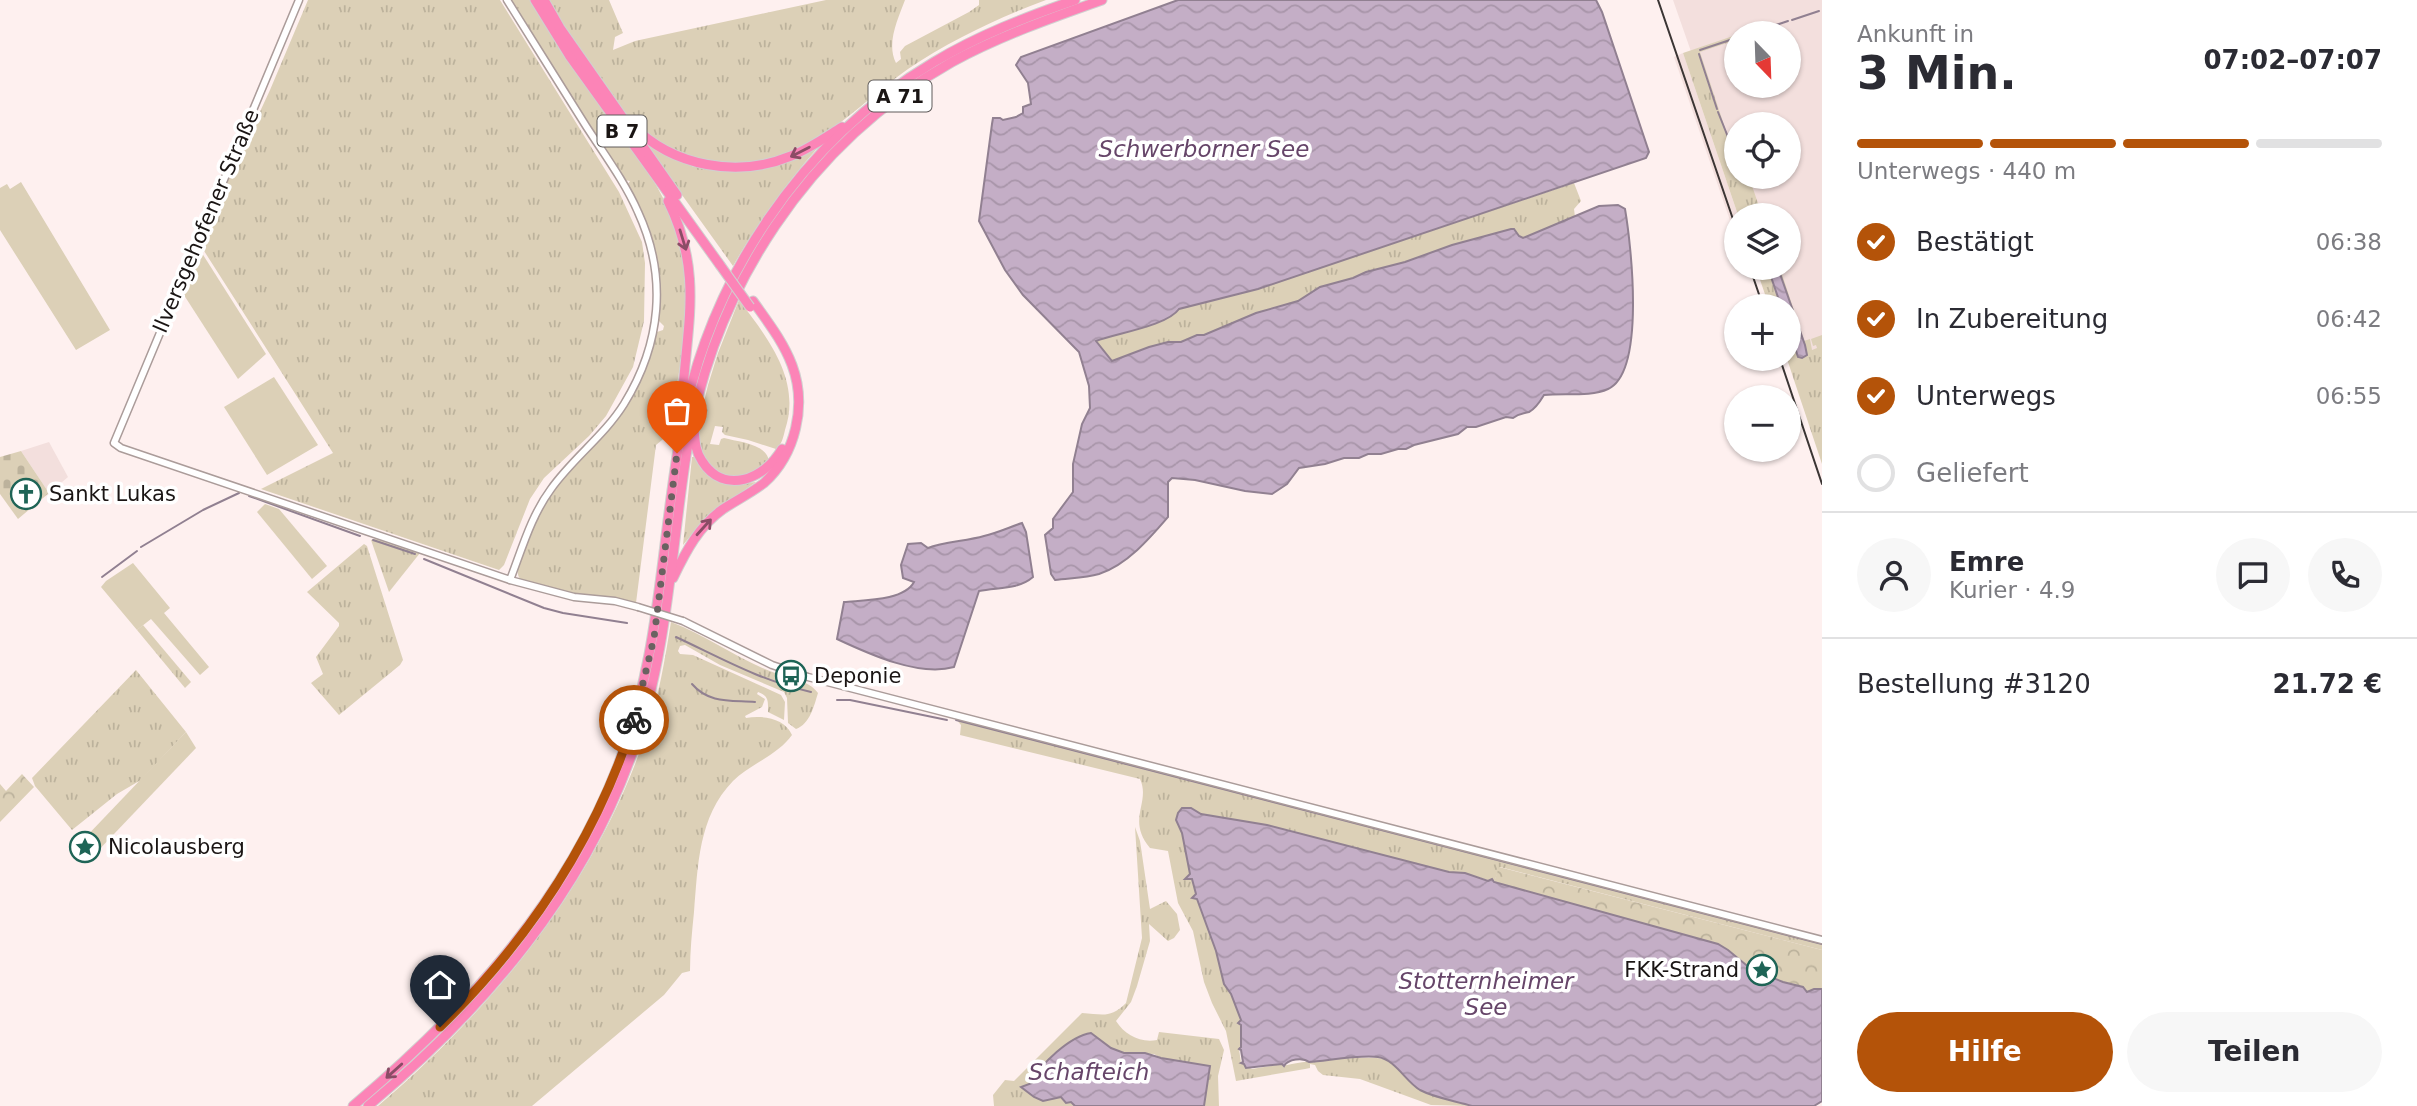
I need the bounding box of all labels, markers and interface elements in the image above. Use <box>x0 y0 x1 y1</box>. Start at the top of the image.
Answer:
north arrow <box>1724 21 1801 98</box>
map controls <box>1724 21 1801 462</box>
text: Ankunft in <box>1857 21 1974 47</box>
text: 07:02–07:07 <box>2203 45 2382 75</box>
text: 3 Min. <box>1857 46 2017 100</box>
road number: A 71 <box>869 80 932 111</box>
street label: Ilversgehofener Straße <box>148 106 264 336</box>
button: locate <box>1724 112 1801 189</box>
road number: B 7 <box>598 116 646 146</box>
water label: Schwerborner See <box>1099 136 1309 162</box>
one-way arrow <box>790 145 811 159</box>
text: Unterwegs · 440 m <box>1857 158 2076 184</box>
button: layers <box>1724 203 1801 280</box>
icon: check <box>1857 223 1895 261</box>
text: Bestätigt <box>1916 227 2034 257</box>
one-way arrow <box>678 229 691 251</box>
text: 06:38 <box>2316 229 2382 255</box>
button: + <box>1724 294 1801 371</box>
icon: check <box>1857 300 1895 338</box>
text: In Zubereitung <box>1916 304 2108 334</box>
text: 06:42 <box>2316 306 2382 332</box>
icon: check <box>1857 377 1895 415</box>
pin <box>647 381 707 453</box>
text: Unterwegs <box>1916 381 2056 411</box>
text: 06:55 <box>2316 383 2382 409</box>
button: − <box>1724 385 1801 462</box>
icon: bag <box>658 392 696 430</box>
text: Geliefert <box>1916 458 2029 488</box>
church icon: Sankt Lukas <box>9 477 43 511</box>
place label: Sankt Lukas <box>49 482 176 506</box>
one-way arrow <box>696 518 712 536</box>
button: person <box>1857 538 1931 612</box>
button: chat <box>2216 538 2290 612</box>
button: phone <box>2308 538 2382 612</box>
text: Emre <box>1949 547 2024 577</box>
text: Kurier · 4.9 <box>1949 577 2075 603</box>
bus stop icon: Deponie <box>774 659 808 693</box>
place label: Deponie <box>814 664 901 688</box>
text: Bestellung #3120 <box>1857 669 2091 699</box>
text: 21.72 € <box>2273 669 2382 699</box>
courier <box>599 685 669 755</box>
icon: bike <box>615 701 653 739</box>
place icon: Nicolausberg <box>68 830 102 864</box>
place label: Nicolausberg <box>108 835 245 859</box>
place icon: FKK-Strand <box>1745 953 1779 987</box>
pin <box>410 955 470 1027</box>
place label: FKK-Strand <box>1624 958 1739 982</box>
icon: home <box>421 966 459 1004</box>
water label: Stotternheimer See <box>1398 968 1575 1020</box>
button: Hilfe <box>1857 1012 2113 1092</box>
button: Teilen <box>2127 1012 2382 1092</box>
water label: Schafteich <box>1029 1059 1149 1085</box>
one-way arrow <box>385 1063 403 1079</box>

